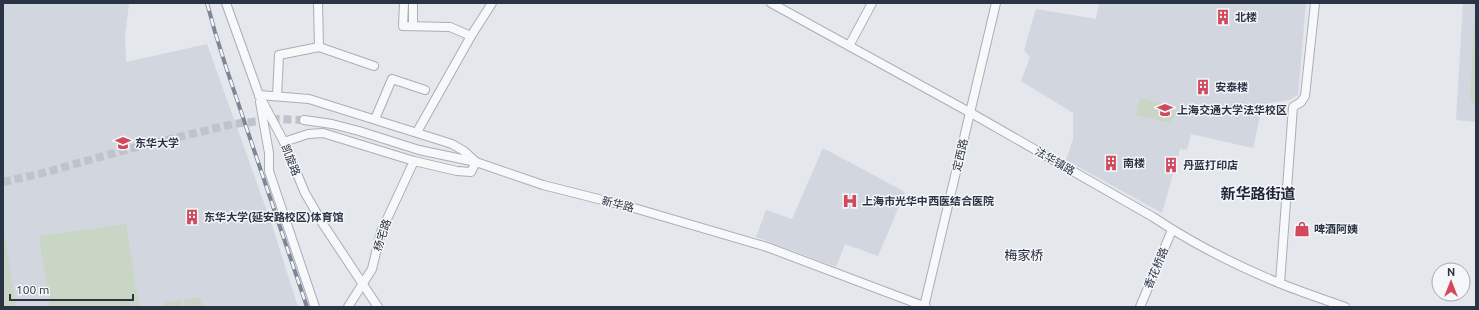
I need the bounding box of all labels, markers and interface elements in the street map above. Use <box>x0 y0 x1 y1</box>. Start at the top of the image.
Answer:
building icon: 北楼 <box>1214 8 1232 26</box>
place label: 北楼 <box>1235 11 1257 23</box>
building icon: 安泰楼 <box>1194 78 1212 96</box>
place label: 安泰楼 <box>1215 81 1248 93</box>
school or university icon: 上海交通大学法华校区 <box>1156 101 1174 119</box>
place label: 上海交通大学法华校区 <box>1177 104 1287 116</box>
school or university icon: 东华大学 <box>114 134 132 152</box>
place label: 东华大学 <box>135 137 179 149</box>
street label: 定西路 <box>950 138 970 172</box>
street label: 凯旋路 <box>279 142 303 178</box>
street label: 法华镇路 <box>1033 145 1077 177</box>
building icon: 南楼 <box>1102 154 1120 172</box>
building icon: 丹蓝打印店 <box>1162 156 1180 174</box>
place label: 南楼 <box>1123 157 1145 169</box>
place label: 丹蓝打印店 <box>1183 159 1238 171</box>
district label: 新华路街道 <box>1220 185 1296 202</box>
hospital icon: 上海市光华中西医结合医院 <box>841 192 859 210</box>
street label: 新华路 <box>601 194 635 214</box>
place label: 上海市光华中西医结合医院 <box>862 195 994 207</box>
building icon: 东华大学(延安路校区)体育馆 <box>183 208 201 226</box>
place label: 东华大学(延安路校区)体育馆 <box>204 211 344 224</box>
street label: 杨宅路 <box>371 217 393 253</box>
shop icon: 啤酒阿姨 <box>1293 220 1311 238</box>
place label: 啤酒阿姨 <box>1314 223 1358 235</box>
street label: 香花桥路 <box>1142 245 1170 291</box>
district label: 梅家桥 <box>1004 248 1044 262</box>
north arrow <box>1431 262 1471 302</box>
text: N <box>1447 266 1455 278</box>
scale bar <box>10 276 133 302</box>
text: 100 m <box>16 283 49 296</box>

